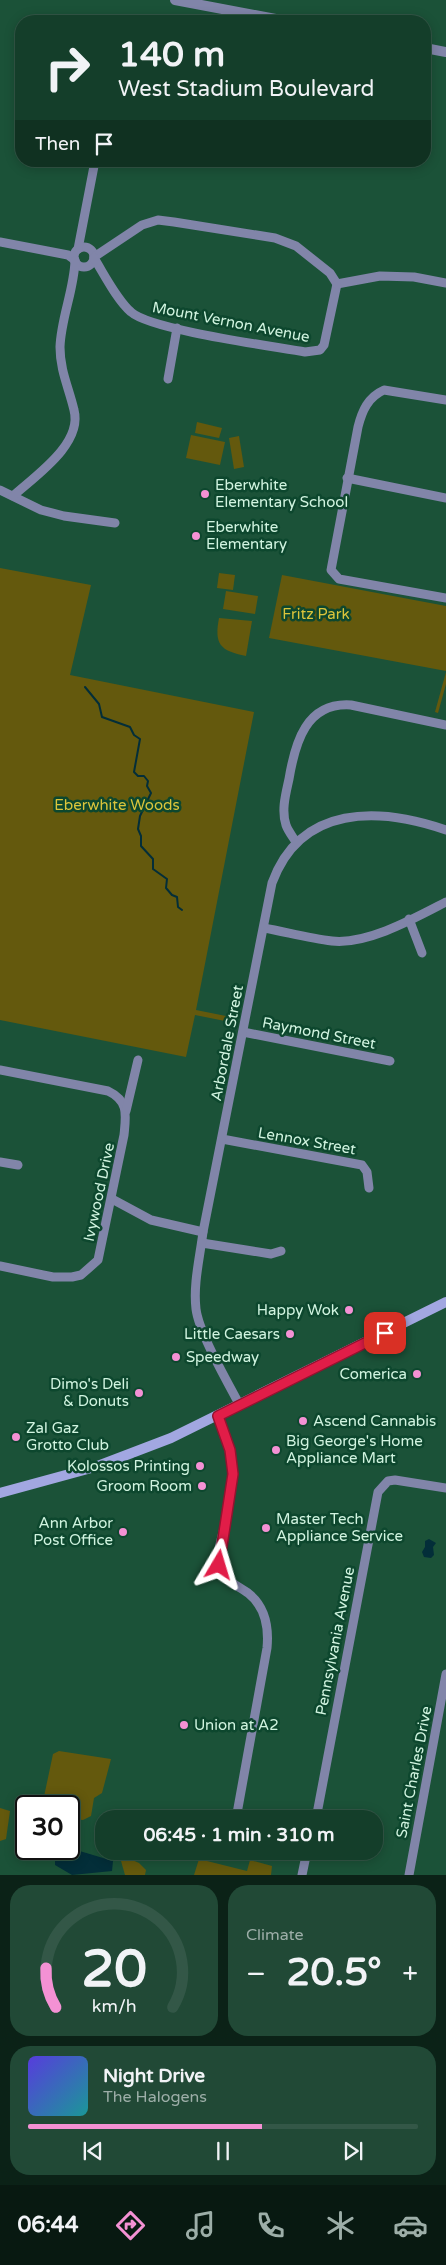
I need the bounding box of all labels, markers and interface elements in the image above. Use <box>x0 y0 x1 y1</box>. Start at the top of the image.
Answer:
text: 140 m <box>118 34 225 76</box>
icon: right <box>35 35 100 100</box>
text: West Stadium Boulevard <box>118 76 374 102</box>
icon: arrive <box>90 130 118 158</box>
text: Then <box>35 133 80 155</box>
street label: Mount Vernon Avenue <box>151 298 311 346</box>
place label: Eberwhite Elementary School <box>215 476 348 511</box>
marker: Eberwhite Elementary School <box>199 488 211 500</box>
place label: Eberwhite Elementary <box>206 518 287 553</box>
marker: Eberwhite Elementary <box>190 530 202 542</box>
park label: Fritz Park <box>282 605 350 623</box>
park label: Eberwhite Woods <box>54 796 180 814</box>
street label: Arbordale Street <box>207 983 247 1103</box>
street label: Raymond Street <box>261 1013 378 1053</box>
street label: Lennox Street <box>257 1124 358 1159</box>
street label: Ivywood Drive <box>80 1141 118 1243</box>
place label: Happy Wok <box>257 1301 339 1319</box>
marker: Happy Wok <box>343 1304 355 1316</box>
pin <box>364 1312 406 1354</box>
icon: arrive <box>371 1319 399 1347</box>
place label: Little Caesars <box>184 1325 280 1343</box>
marker: Little Caesars <box>284 1328 296 1340</box>
place label: Speedway <box>186 1348 259 1366</box>
marker: Speedway <box>170 1351 182 1363</box>
place label: Comerica <box>340 1365 407 1383</box>
marker: Comerica <box>411 1368 423 1380</box>
place label: Dimo's Deli & Donuts <box>50 1375 129 1410</box>
marker: Dimo's Deli & Donuts <box>133 1387 145 1399</box>
place label: Ascend Cannabis <box>313 1412 436 1430</box>
marker: Ascend Cannabis <box>297 1415 309 1427</box>
place label: Zal Gaz Grotto Club <box>26 1419 109 1454</box>
marker: Zal Gaz Grotto Club <box>10 1431 22 1443</box>
place label: Big George's Home Appliance Mart <box>286 1432 423 1467</box>
marker: Big George's Home Appliance Mart <box>270 1444 282 1456</box>
place label: Kolossos Printing <box>67 1457 190 1475</box>
marker: Kolossos Printing <box>194 1460 206 1472</box>
place label: Groom Room <box>97 1477 192 1495</box>
marker: Groom Room <box>196 1480 208 1492</box>
place label: Master Tech Appliance Service <box>276 1510 403 1545</box>
place label: Ann Arbor Post Office <box>33 1514 113 1549</box>
marker: Master Tech Appliance Service <box>260 1522 272 1534</box>
marker: Ann Arbor Post Office <box>117 1526 129 1538</box>
position arrow <box>192 1538 244 1590</box>
street label: Pennsylvania Avenue <box>312 1565 358 1717</box>
street label: Saint Charles Drive <box>392 1705 436 1839</box>
place label: Union at A2 <box>194 1716 279 1734</box>
marker: Union at A2 <box>178 1719 190 1731</box>
speed limit sign: 30 <box>15 1795 80 1860</box>
text: 06:45 · 1 min · 310 m <box>143 1824 335 1846</box>
text: Climate <box>246 1925 304 1945</box>
text: 20 <box>81 1938 147 2001</box>
text: 20.5° <box>287 1950 382 1996</box>
text: − <box>246 1957 266 1991</box>
text: + <box>402 1957 418 1991</box>
text: km/h <box>92 1996 136 2017</box>
text: Night Drive <box>103 2065 205 2087</box>
text: The Halogens <box>103 2087 207 2107</box>
icon: previous <box>79 2137 107 2165</box>
icon: pause <box>209 2137 237 2165</box>
icon: next <box>339 2137 367 2165</box>
icon: directions <box>113 2208 148 2243</box>
icon: music <box>183 2208 218 2243</box>
icon: phone <box>253 2208 288 2243</box>
icon: climate <box>323 2208 358 2243</box>
icon: car <box>393 2208 428 2243</box>
text: 06:44 <box>18 2212 78 2238</box>

